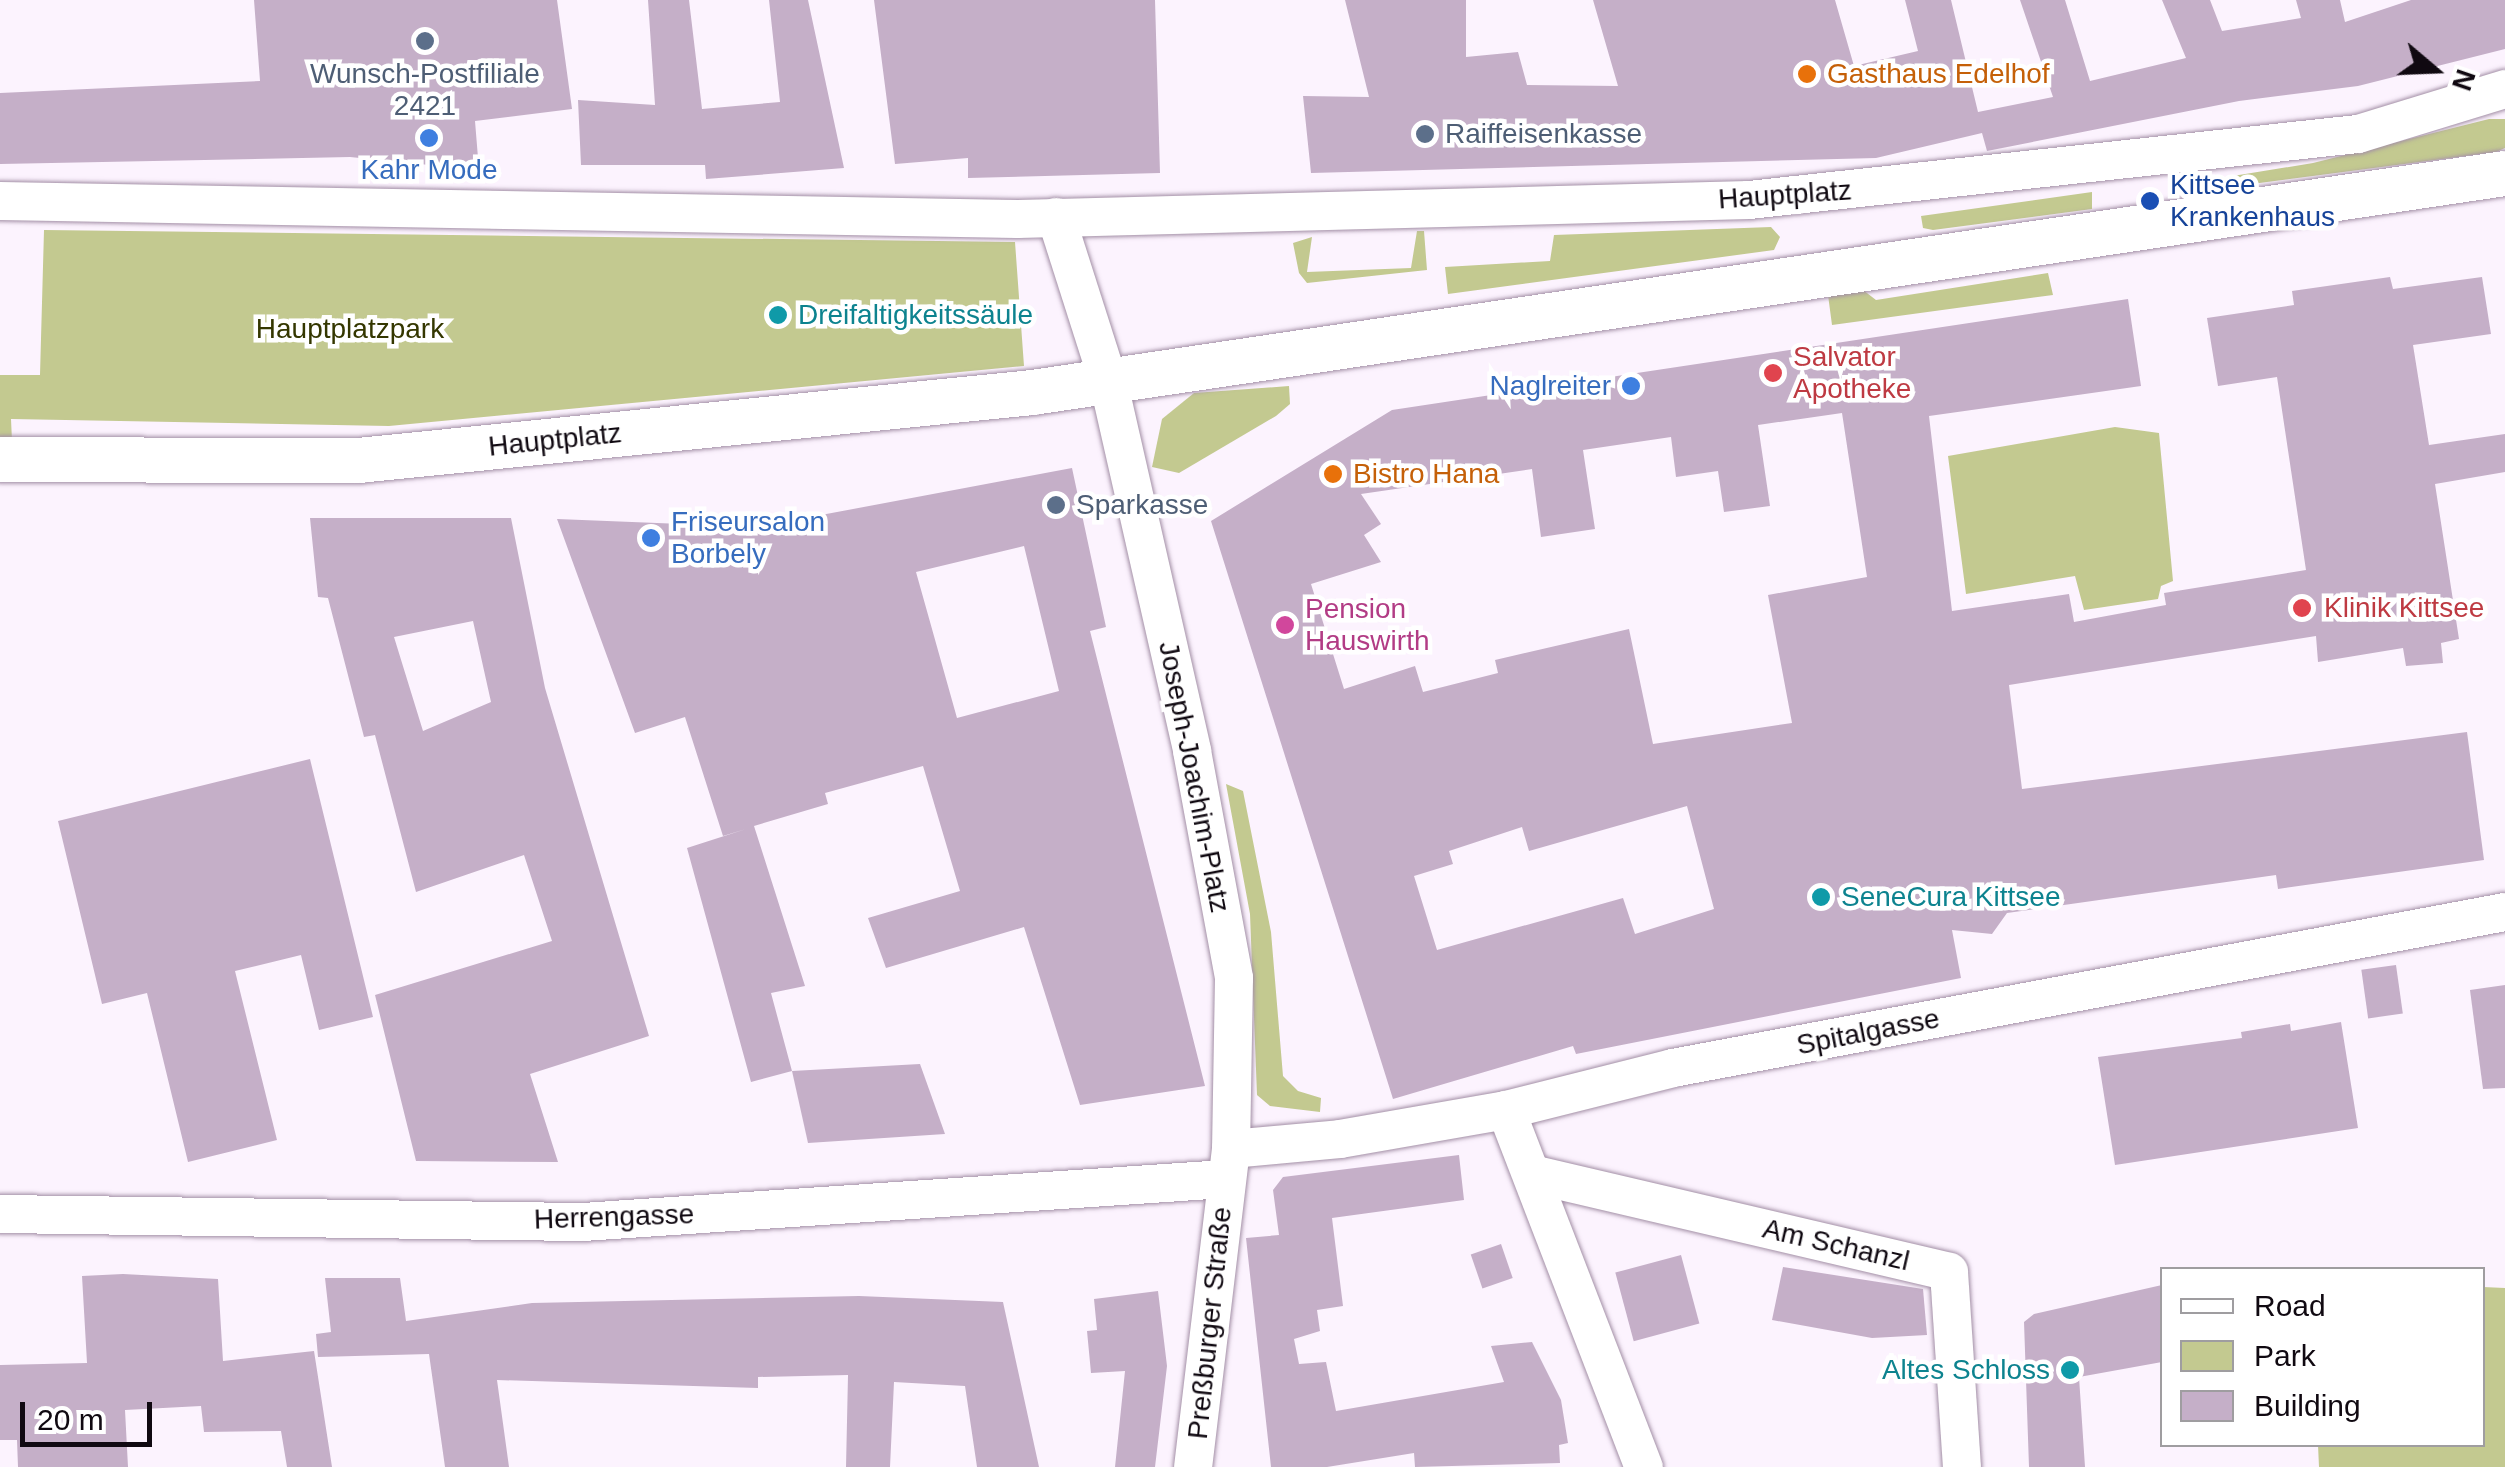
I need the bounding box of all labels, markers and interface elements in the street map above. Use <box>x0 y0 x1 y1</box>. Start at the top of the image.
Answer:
north arrow <box>2385 20 2485 120</box>
marker: Wunsch-Postfiliale 2421 <box>414 30 436 52</box>
place label: Wunsch-Postfiliale 2421 <box>310 57 540 123</box>
place label: Gasthaus Edelhof <box>1827 57 2050 91</box>
marker: Gasthaus Edelhof <box>1796 63 1818 85</box>
text: N <box>2446 65 2482 95</box>
place label: Raiffeisenkasse <box>1445 117 1642 151</box>
marker: Raiffeisenkasse <box>1414 123 1436 145</box>
marker: Kahr Mode <box>418 127 440 149</box>
place label: Kahr Mode <box>361 153 497 187</box>
place label: Kittsee Krankenhaus <box>2170 168 2335 234</box>
street label: Hauptplatz <box>1717 174 1853 216</box>
marker: Kittsee Krankenhaus <box>2139 190 2161 212</box>
place label: Dreifaltigkeitssäule <box>798 298 1033 332</box>
marker: Dreifaltigkeitssäule <box>767 304 789 326</box>
park label: Hauptplatzpark <box>256 312 444 346</box>
place label: Salvator Apotheke <box>1793 340 1911 406</box>
marker: Salvator Apotheke <box>1762 362 1784 384</box>
place label: Naglreiter <box>1490 369 1611 403</box>
marker: Naglreiter <box>1620 375 1642 397</box>
street label: Hauptplatz <box>487 416 623 464</box>
place label: Bistro Hana <box>1353 457 1499 491</box>
marker: Bistro Hana <box>1322 463 1344 485</box>
place label: Sparkasse <box>1076 488 1208 522</box>
marker: Sparkasse <box>1045 494 1067 516</box>
place label: Friseursalon Borbely <box>671 505 825 571</box>
marker: Friseursalon Borbely <box>640 527 662 549</box>
place label: Klinik Kittsee <box>2324 591 2484 625</box>
place label: Pension Hauswirth <box>1305 592 1429 658</box>
marker: Klinik Kittsee <box>2289 595 2315 621</box>
marker: Pension Hauswirth <box>1274 614 1296 636</box>
street label: Joseph-Joachim-Platz <box>1151 639 1237 915</box>
place label: SeneCura Kittsee <box>1841 880 2060 914</box>
marker: SeneCura Kittsee <box>1810 886 1832 908</box>
street label: Spitalgasse <box>1794 1002 1942 1062</box>
street label: Herrengasse <box>533 1197 695 1237</box>
street label: Preßburger Straße <box>1181 1205 1239 1441</box>
street label: Am Schanzl <box>1759 1212 1913 1278</box>
legend <box>2160 1267 2485 1447</box>
text: Road <box>2254 1289 2326 1322</box>
text: Park <box>2254 1339 2316 1372</box>
place label: Altes Schloss <box>1882 1353 2050 1387</box>
marker: Altes Schloss <box>2059 1359 2081 1381</box>
scale bar <box>25 1382 158 1444</box>
text: Building <box>2254 1389 2361 1422</box>
text: 20 m <box>37 1403 104 1436</box>

